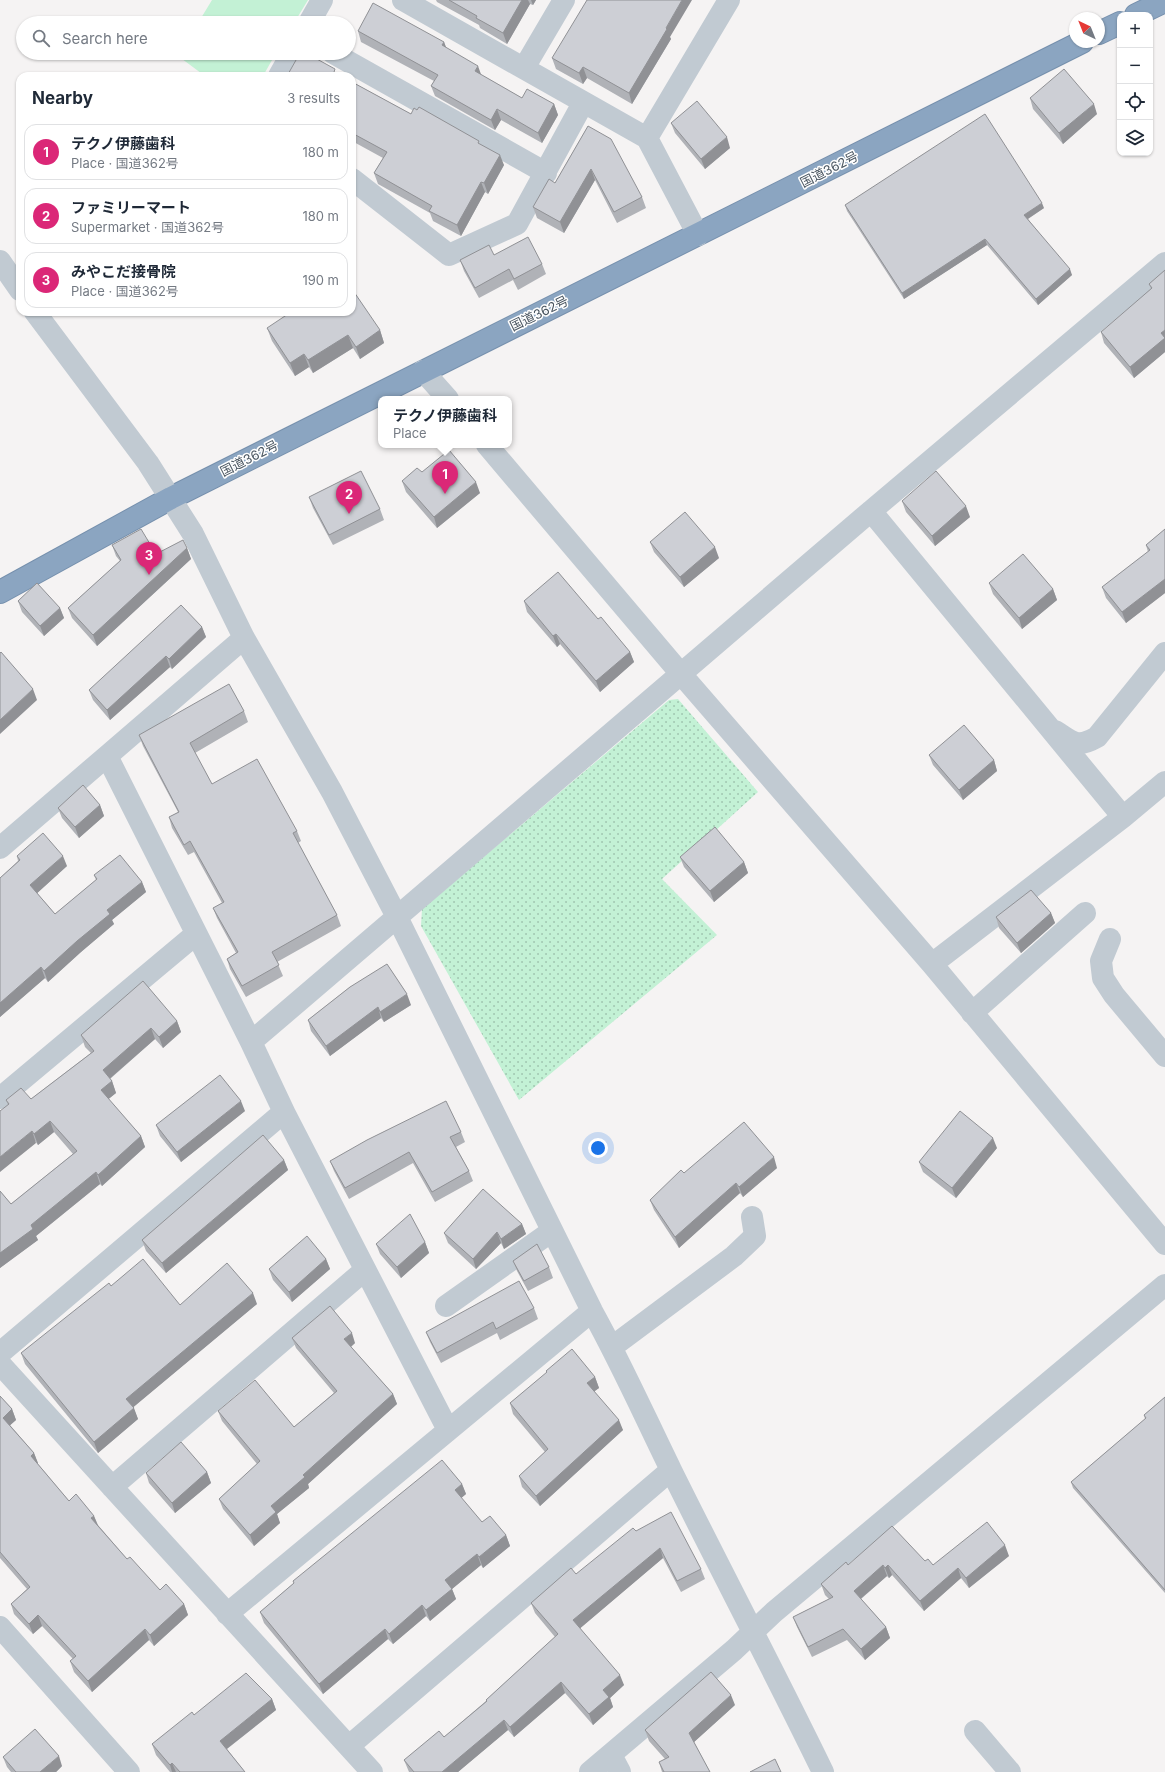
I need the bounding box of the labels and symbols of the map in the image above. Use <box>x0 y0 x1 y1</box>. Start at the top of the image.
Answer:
north arrow <box>1069 12 1105 48</box>
street label: 国道362号 <box>797 148 861 190</box>
street label: 国道362号 <box>507 292 571 334</box>
street label: 国道362号 <box>217 437 281 479</box>
pin: 1 <box>432 461 458 494</box>
pin: 2 <box>336 481 362 514</box>
pin: 3 <box>136 542 162 575</box>
your location <box>588 1138 608 1158</box>

